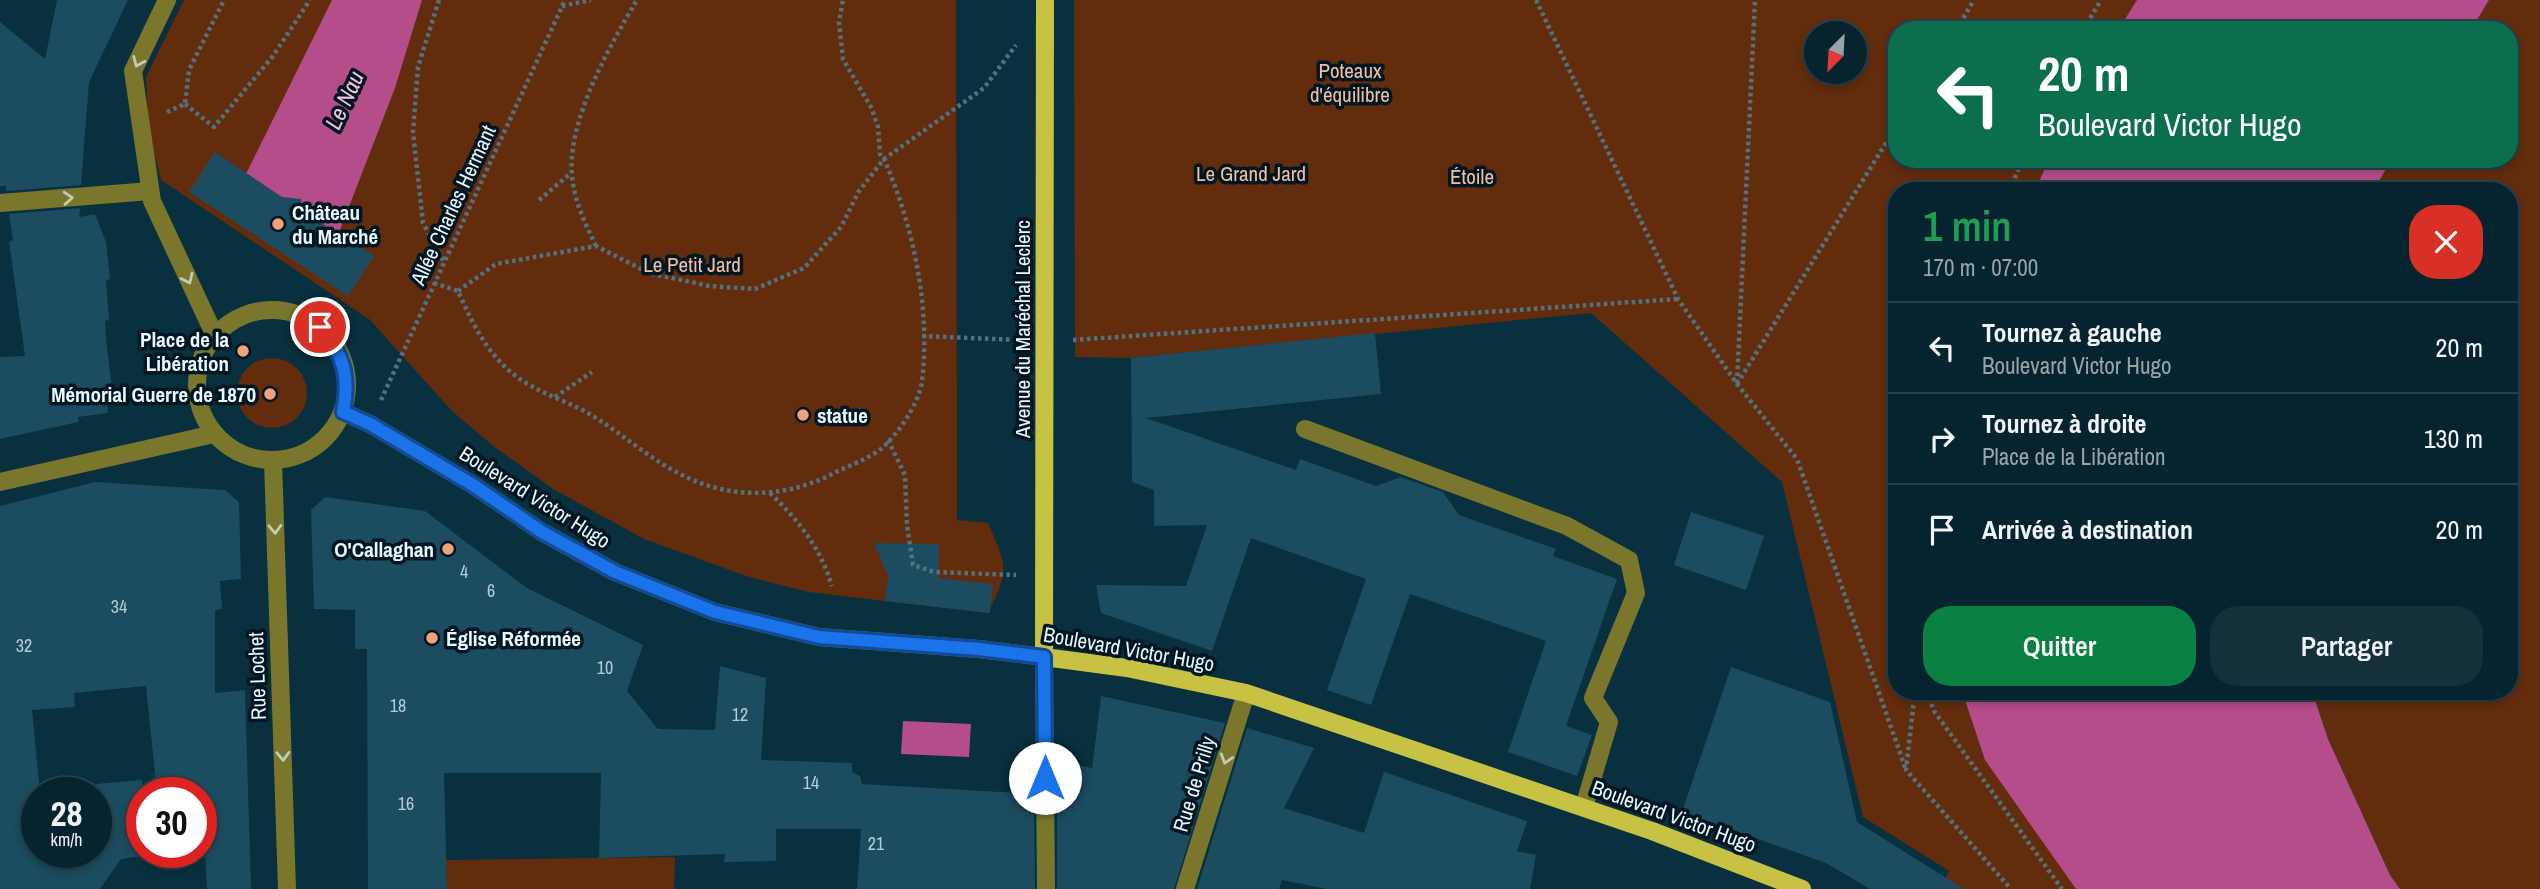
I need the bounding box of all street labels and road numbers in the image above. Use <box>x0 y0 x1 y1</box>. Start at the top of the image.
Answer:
street label: Allée Charles Hermant <box>403 120 503 291</box>
street label: Avenue du Maréchal Leclerc <box>1008 220 1037 439</box>
street label: Boulevard Victor Hugo <box>454 439 616 555</box>
street label: Boulevard Victor Hugo <box>1041 620 1217 678</box>
street label: Rue Lochet <box>241 631 273 721</box>
street label: Rue de Prilly <box>1166 732 1222 835</box>
street label: Boulevard Victor Hugo <box>1588 773 1760 859</box>

